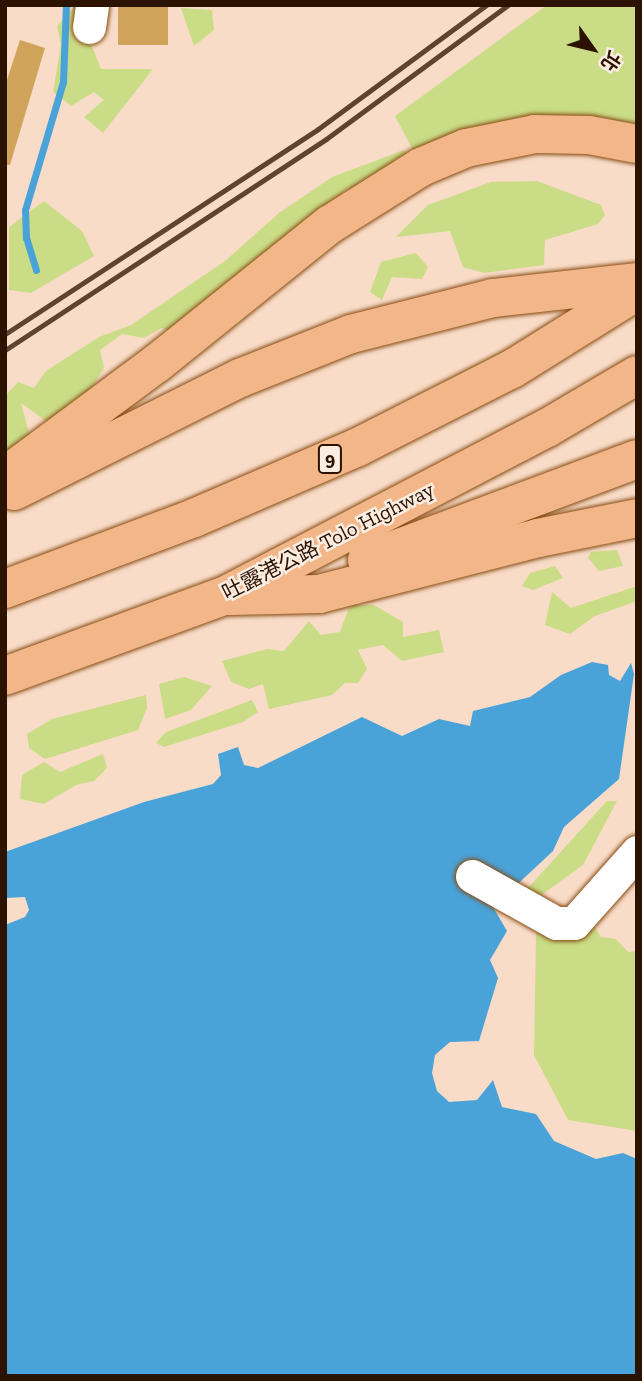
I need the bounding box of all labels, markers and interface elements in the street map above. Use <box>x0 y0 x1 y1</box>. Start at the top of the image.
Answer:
north arrow <box>558 14 628 84</box>
text: 北 <box>596 47 626 75</box>
road number: 9 <box>318 444 342 474</box>
street label: 吐露港公路 Tolo Highway <box>218 477 438 605</box>

